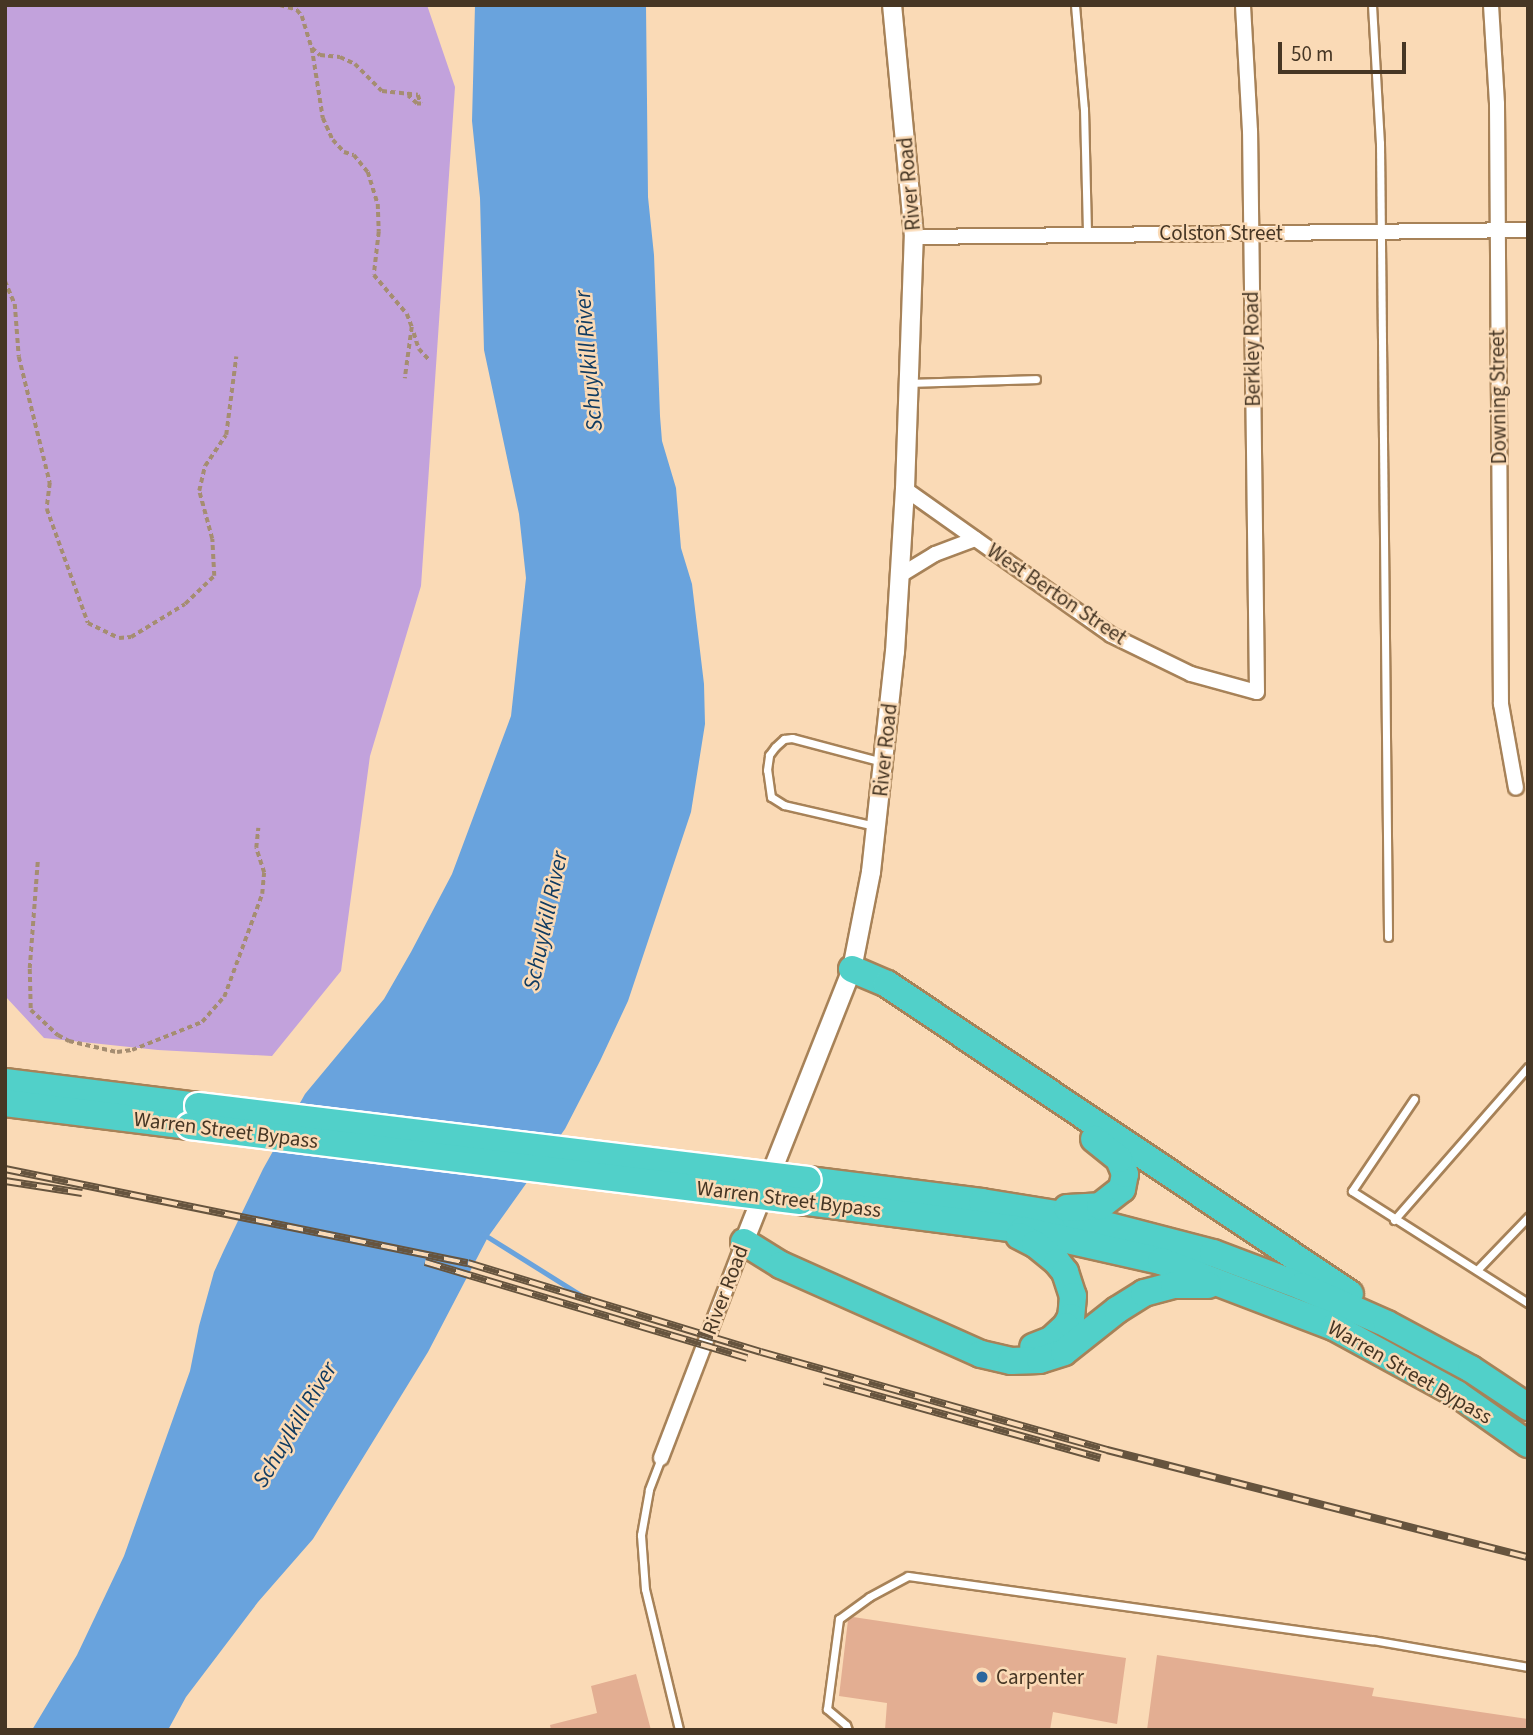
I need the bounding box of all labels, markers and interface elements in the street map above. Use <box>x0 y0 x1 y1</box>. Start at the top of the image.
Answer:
scale bar <box>1281 28 1409 72</box>
text: 50 m <box>1291 39 1333 69</box>
street label: River Road <box>892 136 926 232</box>
street label: Colston Street <box>1159 220 1283 246</box>
water label: Schuylkill River <box>569 289 609 433</box>
street label: Berkley Road <box>1238 291 1266 407</box>
street label: Downing Street <box>1484 329 1512 465</box>
street label: West Berton Street <box>982 538 1132 650</box>
street label: River Road <box>868 702 902 798</box>
water label: Schuylkill River <box>518 849 574 993</box>
street label: Warren Street Bypass <box>132 1106 320 1154</box>
street label: Warren Street Bypass <box>695 1175 883 1223</box>
street label: River Road <box>696 1242 754 1338</box>
street label: Warren Street Bypass <box>1323 1315 1497 1429</box>
water label: Schuylkill River <box>247 1357 343 1493</box>
place label: Carpenter <box>996 1664 1084 1690</box>
marker: Carpenter <box>974 1669 990 1685</box>

